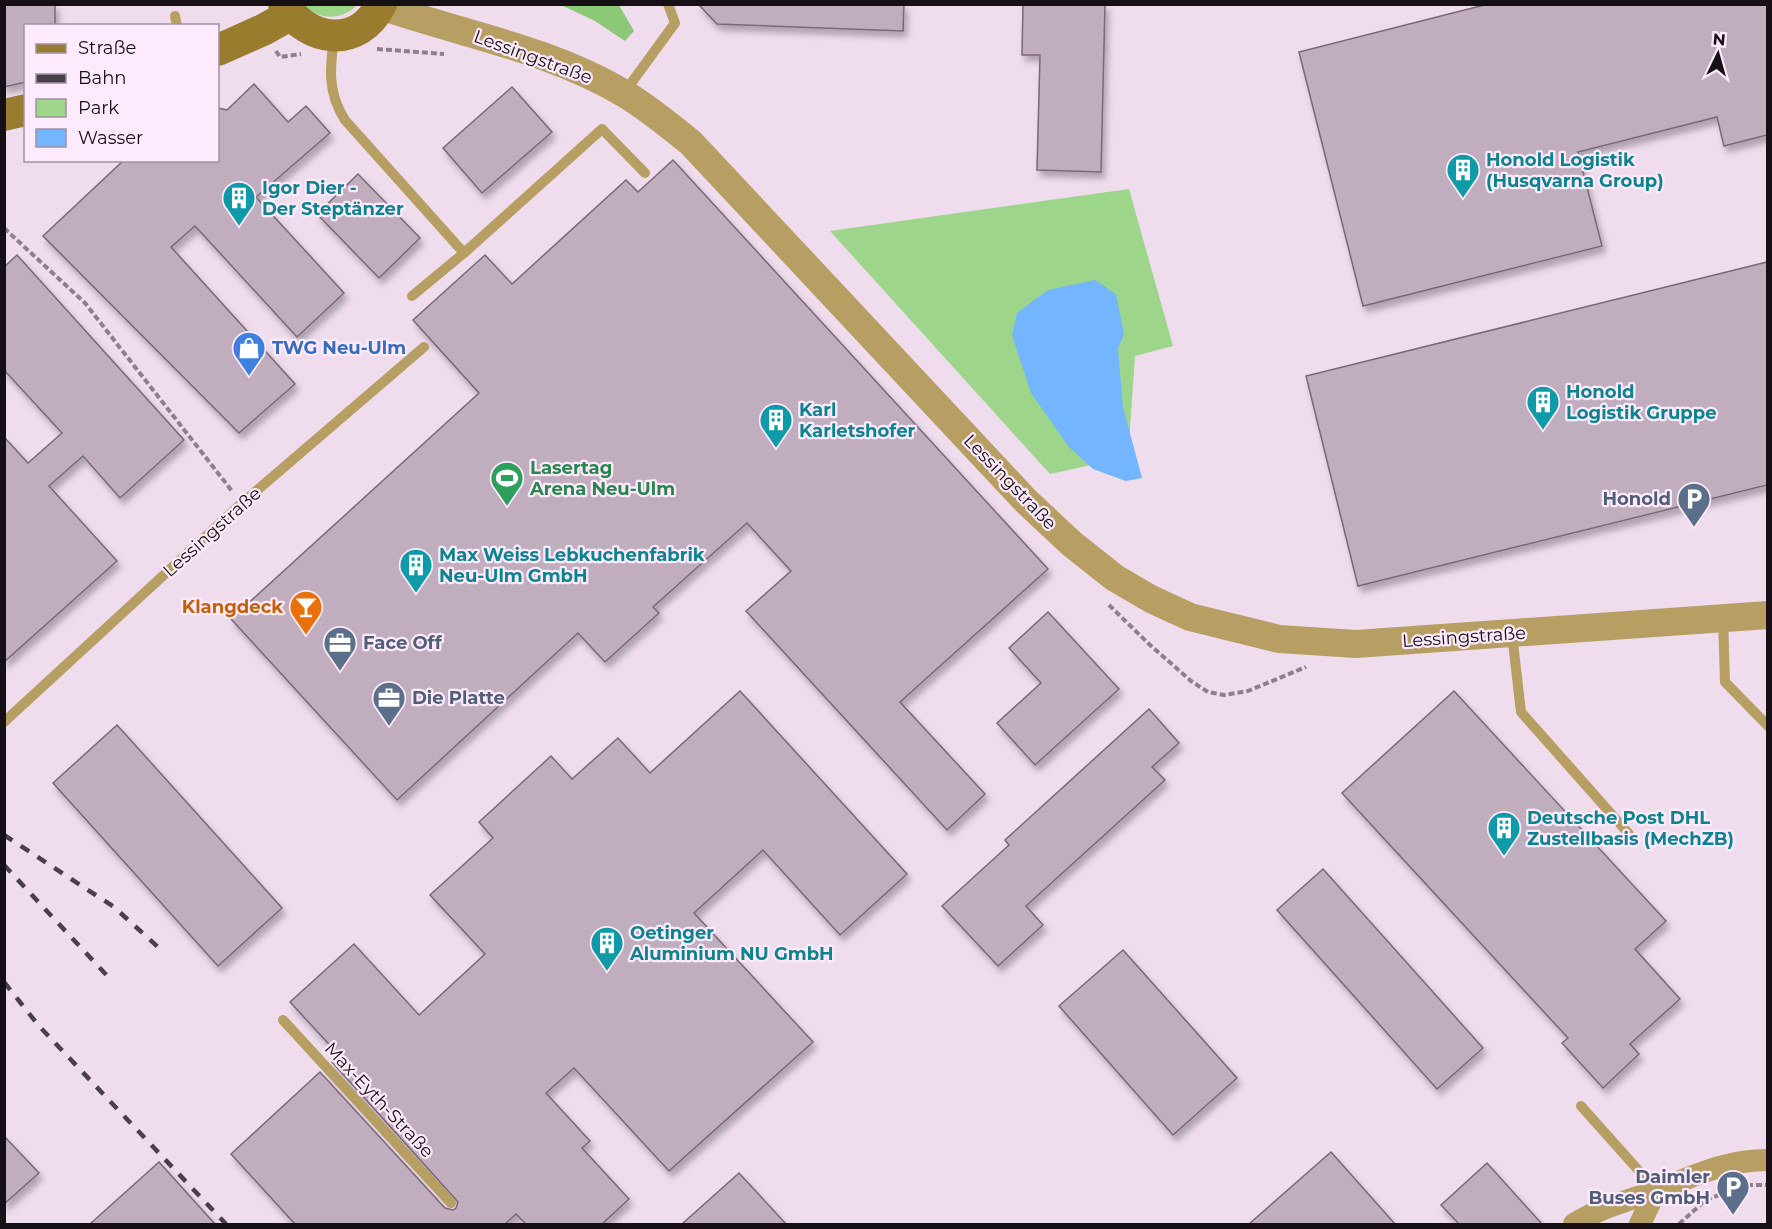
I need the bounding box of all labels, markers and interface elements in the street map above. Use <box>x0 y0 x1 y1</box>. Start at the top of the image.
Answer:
legend <box>24 24 219 162</box>
north arrow <box>1688 24 1748 84</box>
street label: Lessingstraße <box>471 25 595 89</box>
text: N <box>1712 30 1727 50</box>
text: Straße <box>78 37 137 59</box>
text: Bahn <box>78 67 127 89</box>
text: Park <box>78 97 119 119</box>
text: Wasser <box>78 127 143 149</box>
place label: Honold Logistik (Husqvarna Group) <box>1486 149 1664 192</box>
building icon: Honold Logistik (Husqvarna Group) <box>1445 152 1481 199</box>
place label: Igor Dier - Der Steptänzer <box>262 177 404 220</box>
building icon: Igor Dier - Der Steptänzer <box>221 180 257 227</box>
shop icon: TWG Neu-Ulm <box>231 330 267 377</box>
place label: TWG Neu-Ulm <box>272 337 406 359</box>
place label: Honold Logistik Gruppe <box>1566 381 1717 424</box>
building icon: Honold Logistik Gruppe <box>1525 384 1561 431</box>
place label: Karl Karletshofer <box>799 399 916 442</box>
building icon: Karl Karletshofer <box>758 402 794 449</box>
street label: Lessingstraße <box>959 430 1061 534</box>
place label: Lasertag Arena Neu-Ulm <box>529 457 675 500</box>
sports icon: Lasertag Arena Neu-Ulm <box>489 460 525 507</box>
parking icon: Honold <box>1676 481 1712 528</box>
street label: Lessingstraße <box>158 482 266 582</box>
place label: Honold <box>1602 488 1671 510</box>
place label: Max Weiss Lebkuchenfabrik Neu-Ulm GmbH <box>439 544 705 587</box>
building icon: Max Weiss Lebkuchenfabrik Neu-Ulm GmbH <box>398 547 434 594</box>
bar icon: Klangdeck <box>288 589 324 636</box>
place label: Klangdeck <box>182 596 283 618</box>
street label: Lessingstraße <box>1401 622 1527 652</box>
office icon: Face Off <box>322 625 358 672</box>
place label: Face Off <box>363 632 443 654</box>
office icon: Die Platte <box>371 680 407 727</box>
place label: Die Platte <box>412 687 505 709</box>
place label: Deutsche Post DHL Zustellbasis (MechZB) <box>1527 807 1734 850</box>
building icon: Deutsche Post DHL Zustellbasis (MechZB) <box>1486 810 1522 857</box>
place label: Oetinger Aluminium NU GmbH <box>629 922 834 965</box>
building icon: Oetinger Aluminium NU GmbH <box>589 925 625 972</box>
street label: Max-Eyth-Straße <box>320 1038 438 1163</box>
place label: Daimler Buses GmbH <box>1589 1166 1710 1209</box>
parking icon: Daimler Buses GmbH <box>1715 1169 1751 1216</box>

